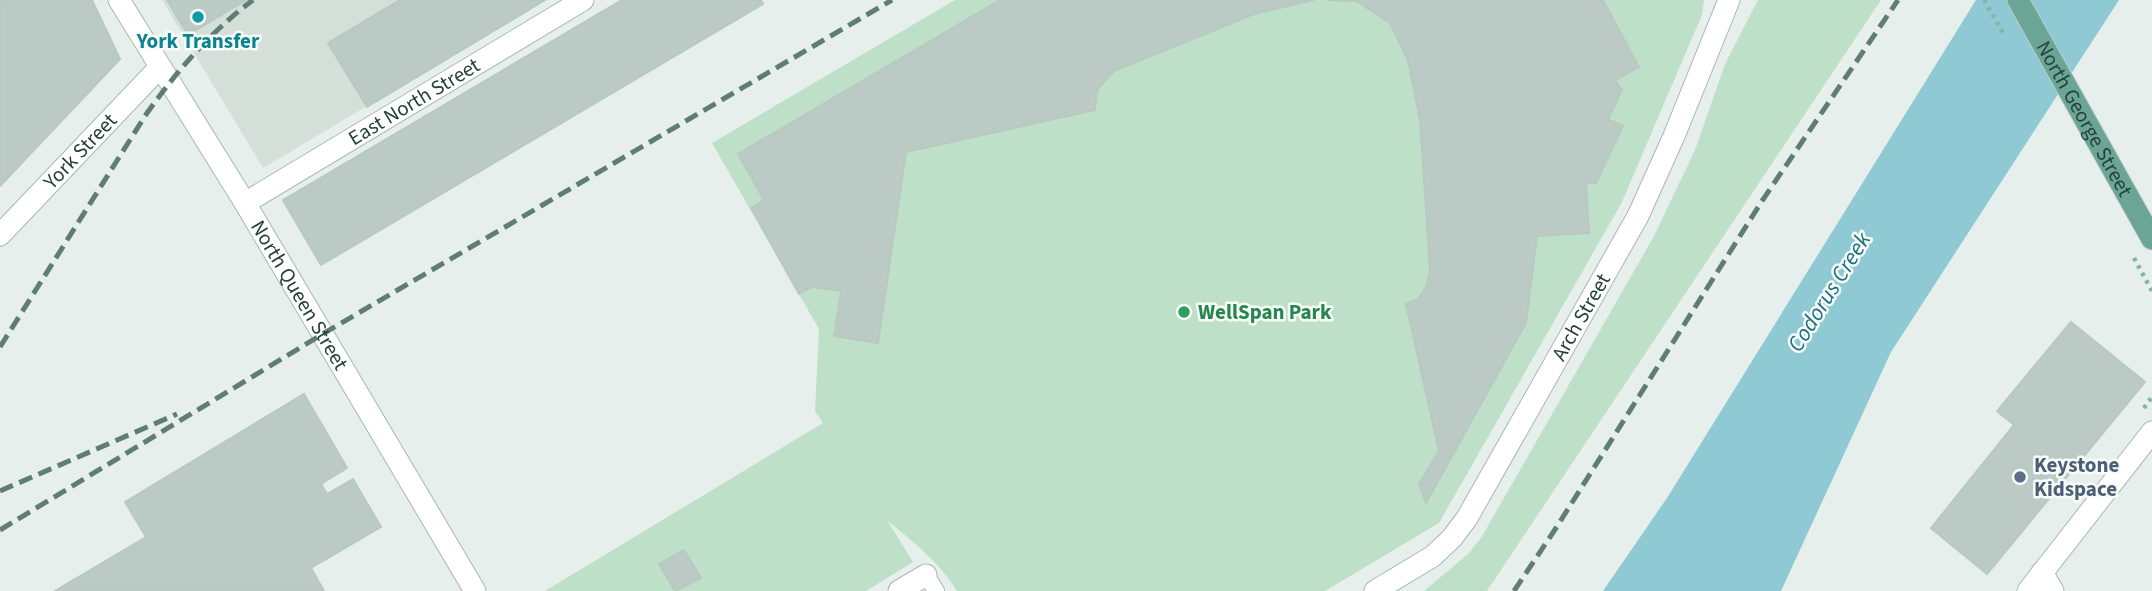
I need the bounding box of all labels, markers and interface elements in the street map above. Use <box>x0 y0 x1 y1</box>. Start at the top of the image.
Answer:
marker: York Transfer <box>190 9 206 25</box>
place label: York Transfer <box>136 26 260 56</box>
street label: North George Street <box>2029 35 2140 202</box>
street label: East North Street <box>342 50 486 153</box>
street label: York Street <box>36 106 124 196</box>
street label: North Queen Street <box>243 214 356 376</box>
water label: Codorus Creek <box>1779 225 1879 358</box>
street label: Arch Street <box>1544 268 1618 366</box>
place label: WellSpan Park <box>1198 297 1332 327</box>
marker: WellSpan Park <box>1176 304 1192 320</box>
place label: Keystone Kidspace <box>2034 450 2119 504</box>
marker: Keystone Kidspace <box>2012 469 2028 485</box>

